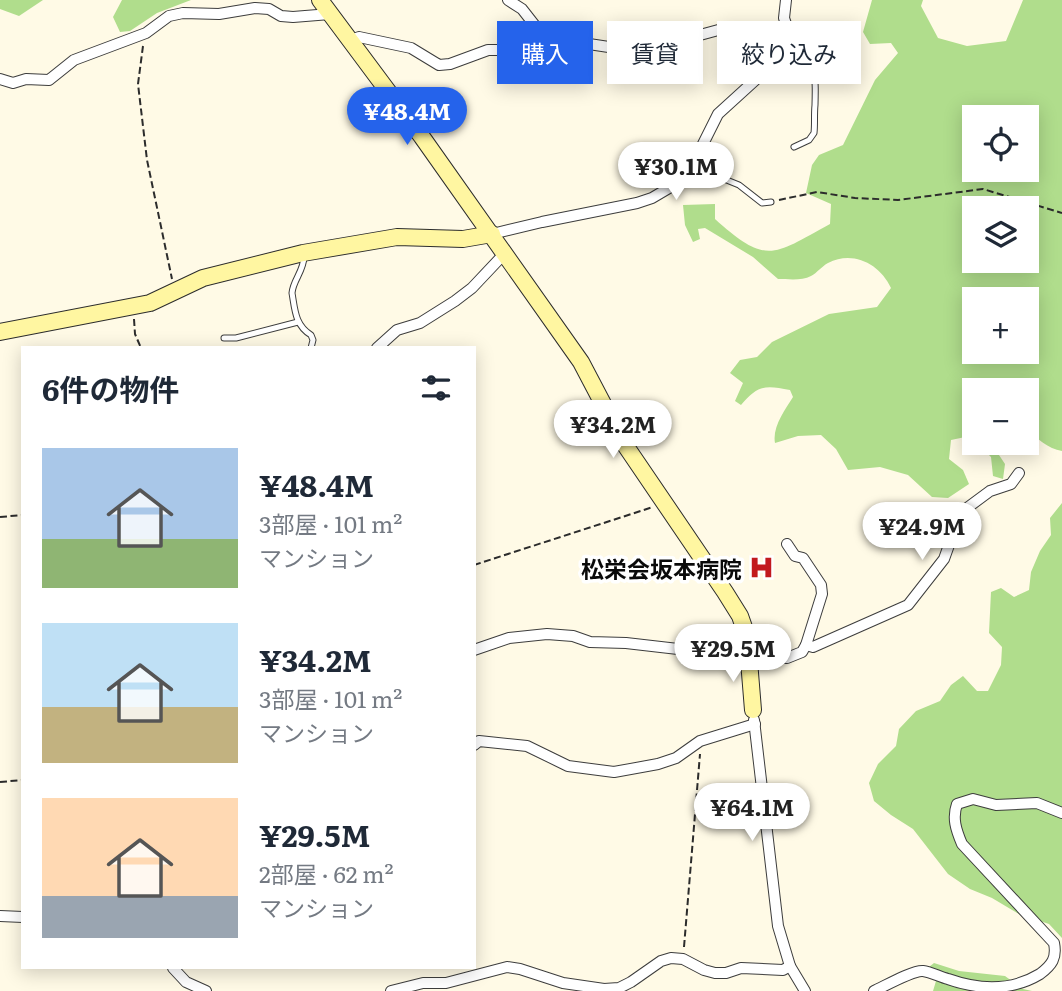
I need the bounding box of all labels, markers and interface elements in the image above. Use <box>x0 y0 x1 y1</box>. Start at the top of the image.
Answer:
chip: 購入 <box>497 21 593 84</box>
chip: 賃貸 <box>607 21 703 84</box>
chip: 絞り込み <box>717 21 861 84</box>
pin: ¥48.4M <box>350 88 464 147</box>
text: ¥48.4M <box>363 93 451 127</box>
map controls <box>962 105 1039 455</box>
button: locate <box>962 105 1039 182</box>
pin: ¥30.1M <box>619 142 733 202</box>
text: ¥30.1M <box>634 148 718 182</box>
button: layers <box>962 196 1039 273</box>
button: + <box>962 287 1039 364</box>
text: 6件の物件 <box>42 366 180 410</box>
icon: filters <box>417 369 455 407</box>
button: − <box>962 378 1039 455</box>
pin: ¥34.2M <box>556 400 670 460</box>
text: ¥34.2M <box>570 406 656 440</box>
text: ¥48.4M <box>259 462 374 506</box>
icon: home <box>98 476 182 560</box>
pin: ¥24.9M <box>865 503 979 562</box>
text: 3部屋 · 101 m² <box>259 506 402 540</box>
text: ¥24.9M <box>879 508 965 542</box>
text: マンション <box>259 540 374 574</box>
place label: 松栄会坂本病院 <box>581 551 742 585</box>
hospital icon: 松栄会坂本病院 <box>748 554 776 582</box>
pin: ¥29.5M <box>676 624 790 684</box>
text: ¥29.5M <box>690 630 776 664</box>
text: ¥34.2M <box>259 637 372 681</box>
icon: home <box>98 651 182 735</box>
text: 3部屋 · 101 m² <box>259 681 402 715</box>
text: マンション <box>259 715 374 749</box>
pin: ¥64.1M <box>695 784 809 843</box>
text: ¥64.1M <box>710 789 794 823</box>
text: ¥29.5M <box>259 812 370 856</box>
icon: home <box>98 826 182 910</box>
text: 2部屋 · 62 m² <box>259 856 394 890</box>
text: マンション <box>259 890 374 924</box>

